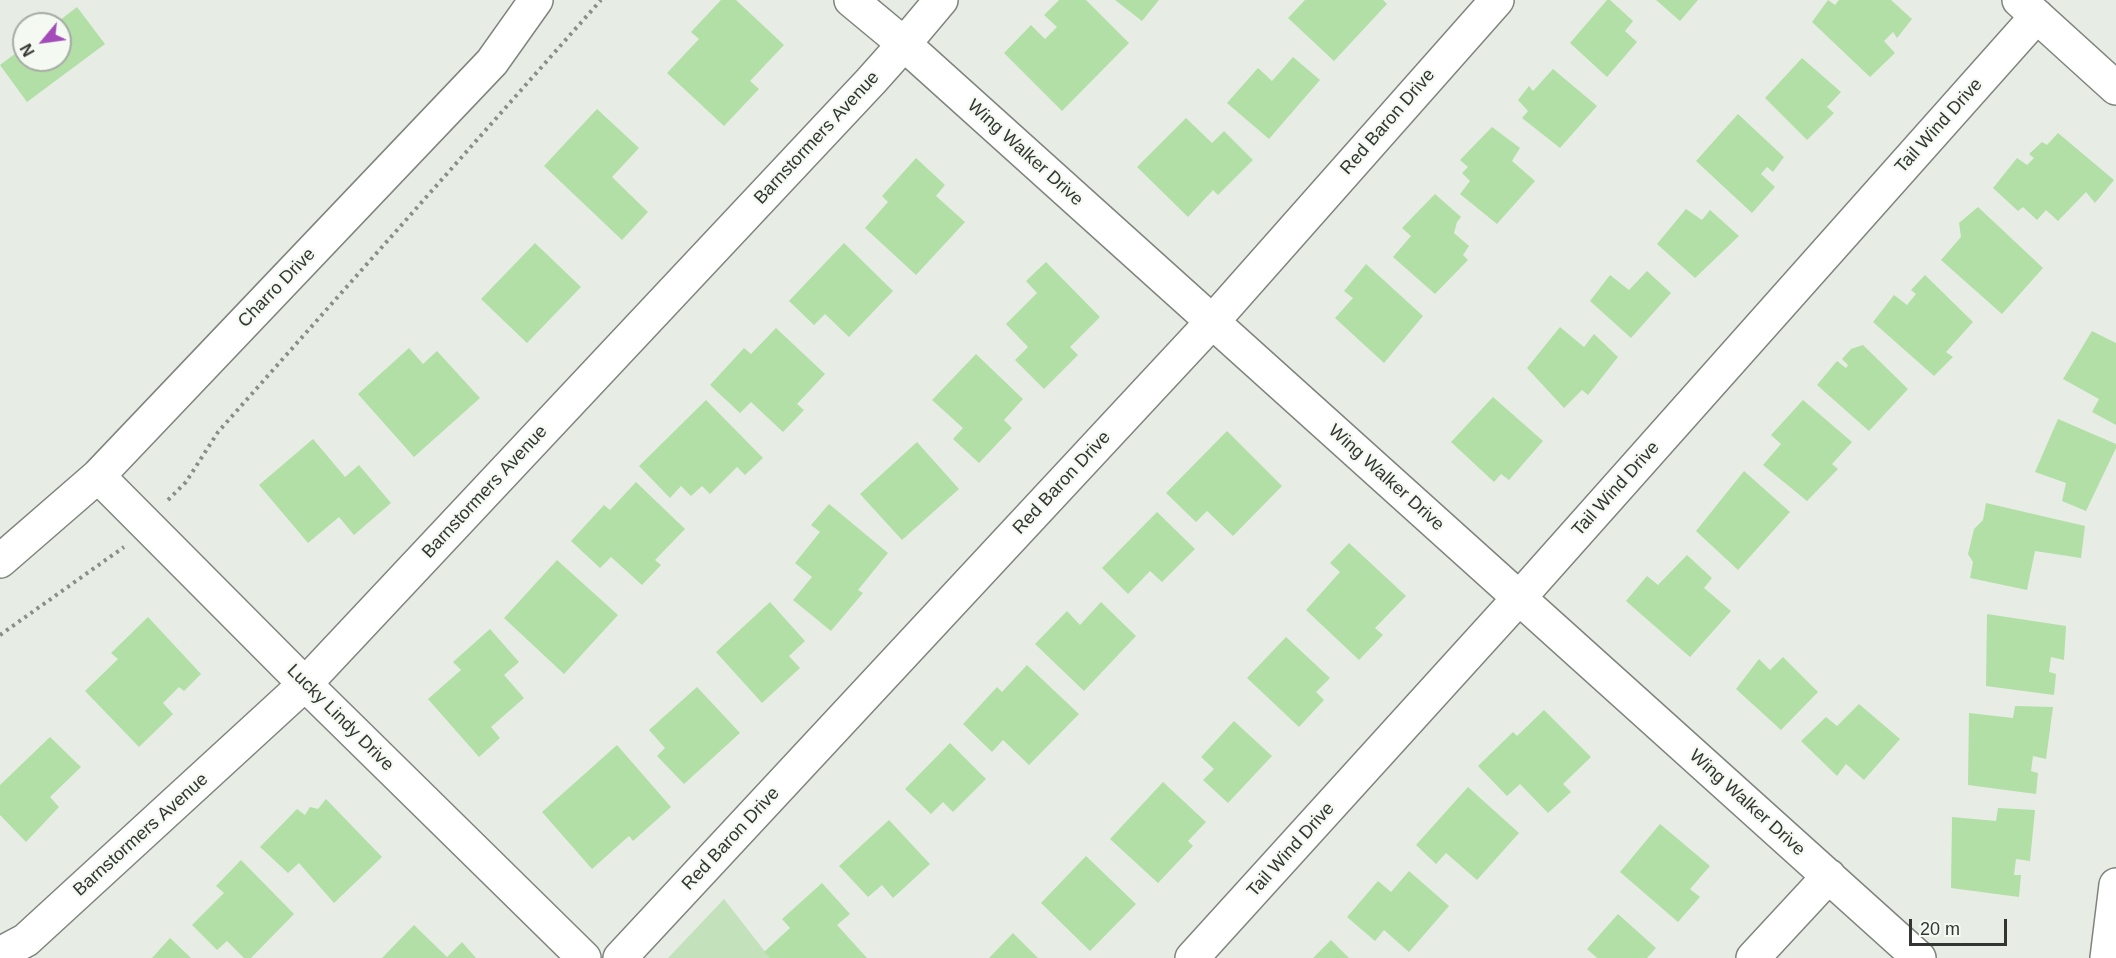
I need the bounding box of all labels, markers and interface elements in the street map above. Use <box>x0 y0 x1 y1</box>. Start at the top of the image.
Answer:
north arrow <box>12 12 72 72</box>
text: N <box>17 41 38 59</box>
street label: Red Baron Drive <box>1336 65 1440 179</box>
street label: Barnstormers Avenue <box>750 67 884 209</box>
street label: Tail Wind Drive <box>1891 74 1987 178</box>
street label: Wing Walker Drive <box>963 95 1087 211</box>
street label: Charro Drive <box>234 244 320 332</box>
street label: Wing Walker Drive <box>1324 420 1448 536</box>
street label: Barnstormers Avenue <box>418 421 552 563</box>
street label: Red Baron Drive <box>1009 427 1115 539</box>
street label: Tail Wind Drive <box>1568 437 1664 541</box>
street label: Lucky Lindy Drive <box>282 660 398 776</box>
street label: Wing Walker Drive <box>1685 745 1809 861</box>
street label: Barnstormers Avenue <box>69 769 213 901</box>
street label: Red Baron Drive <box>678 783 784 895</box>
street label: Tail Wind Drive <box>1243 798 1339 902</box>
scale bar <box>1912 907 2010 945</box>
text: 20 m <box>1920 919 1960 939</box>

